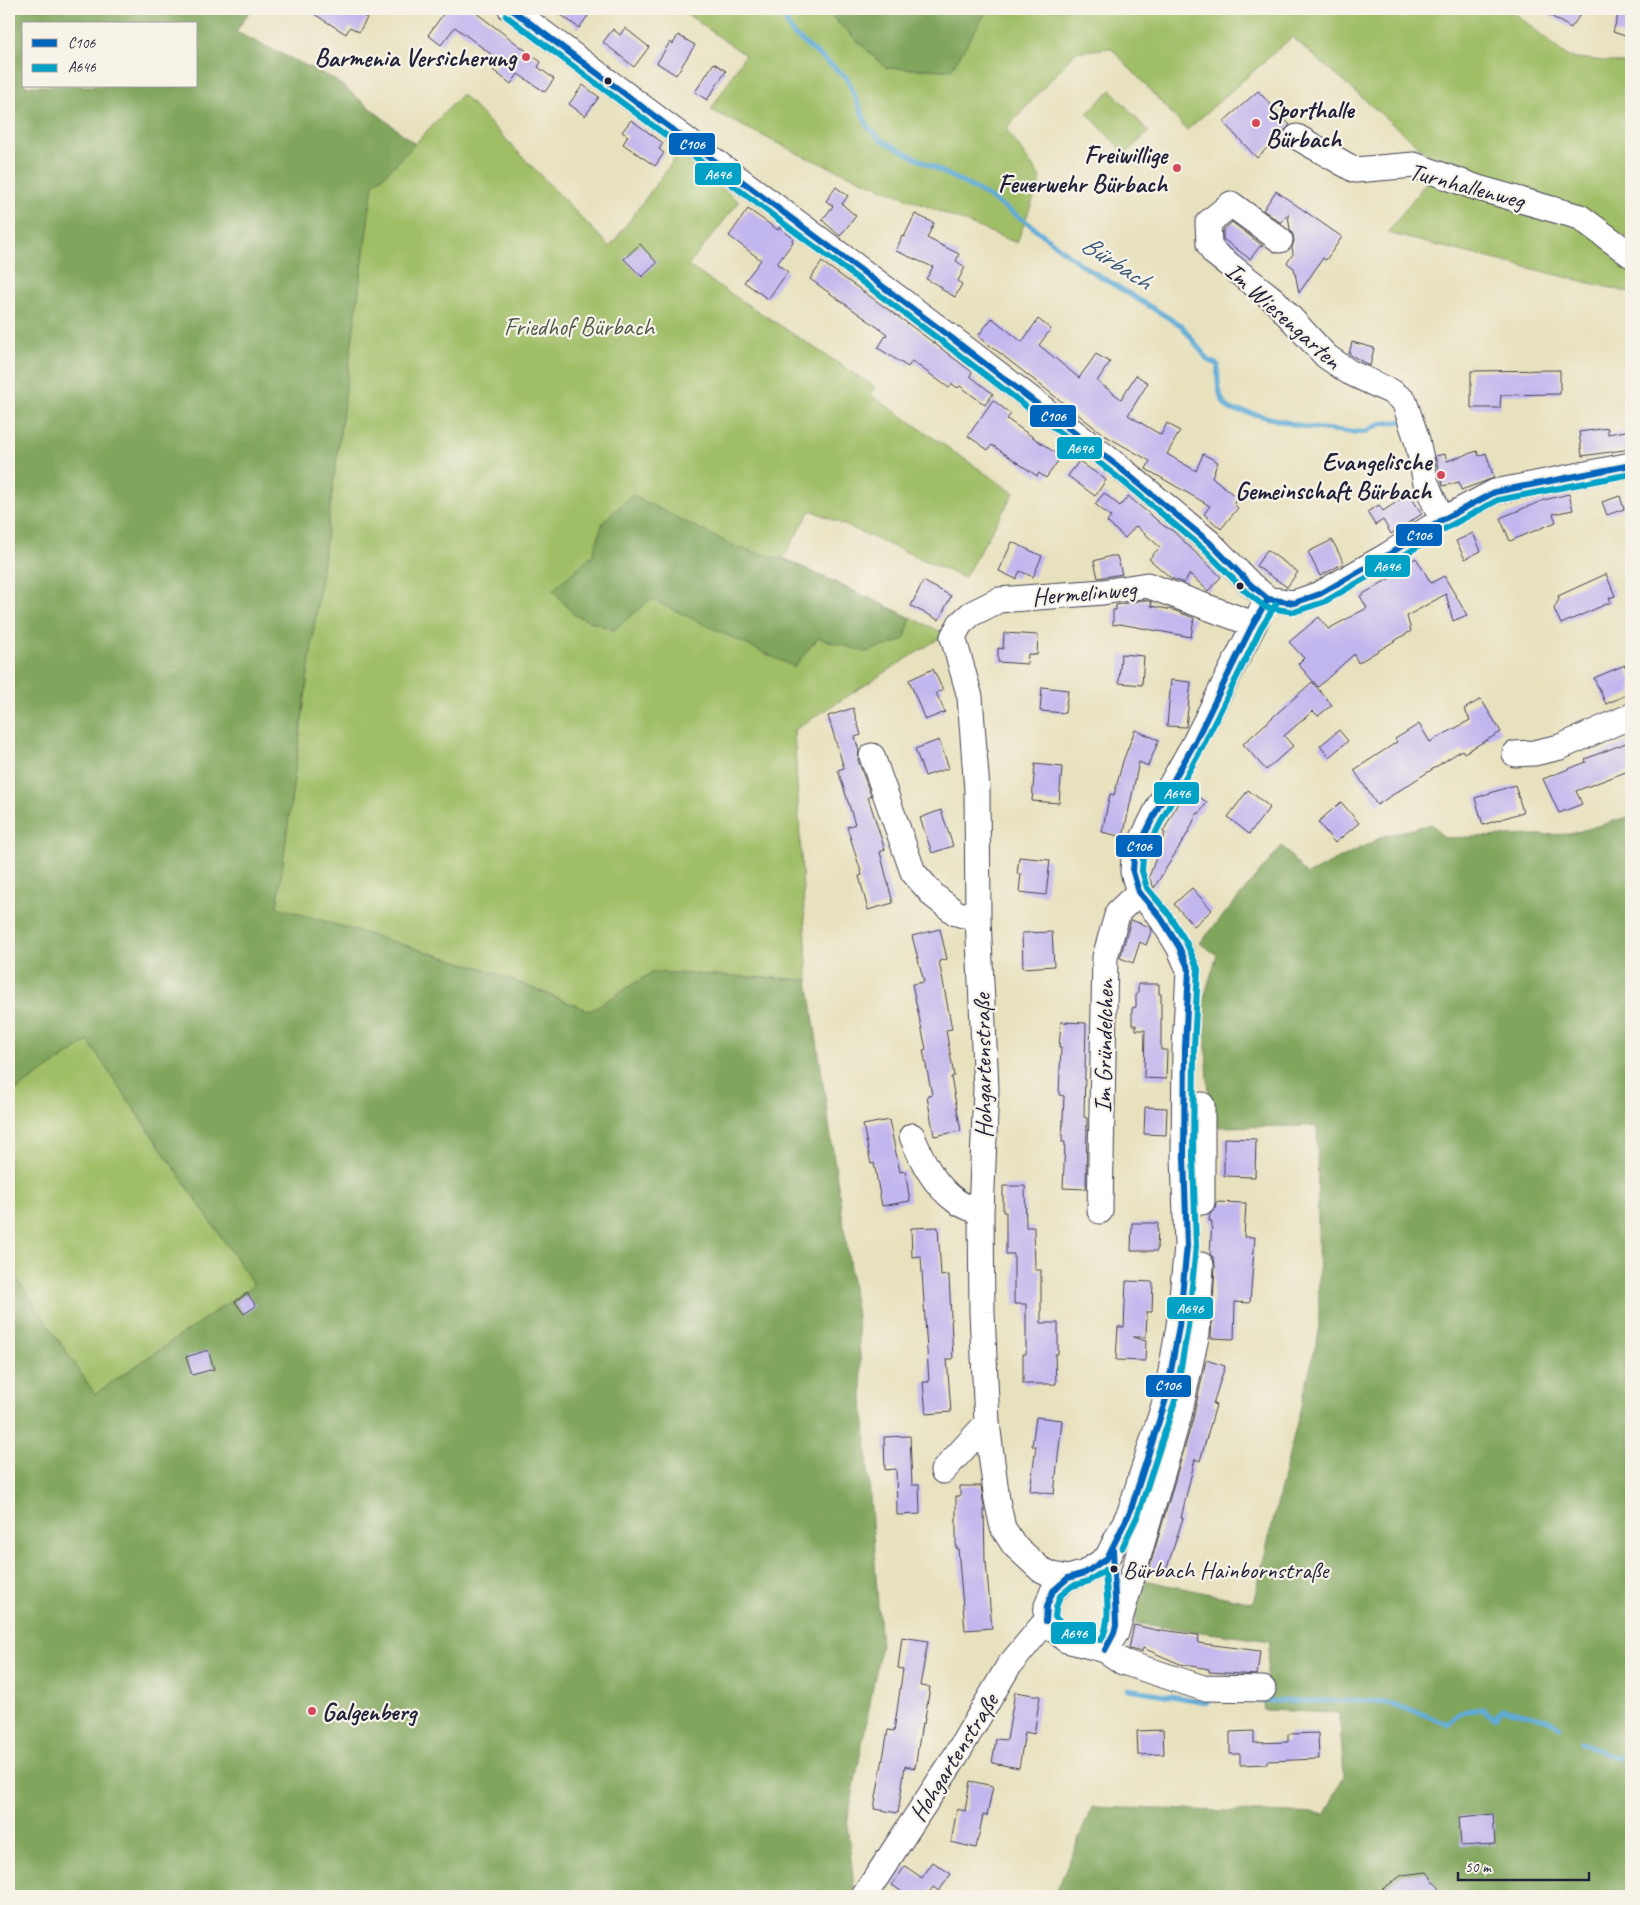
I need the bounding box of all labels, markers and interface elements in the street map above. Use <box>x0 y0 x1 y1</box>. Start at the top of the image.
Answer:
legend <box>22 22 198 88</box>
text: C106 <box>68 34 97 53</box>
place label: Barmenia Versicherung <box>314 42 518 74</box>
marker: Barmenia Versicherung <box>520 51 532 63</box>
text: A646 <box>68 58 97 77</box>
unlabelled marker <box>603 76 613 86</box>
place label: Sporthalle Bürbach <box>1266 94 1355 155</box>
marker: Sporthalle Bürbach <box>1250 117 1262 129</box>
line badge: C106 <box>668 132 716 156</box>
text: C106 <box>679 136 706 153</box>
place label: Freiwillige Feuerwehr Bürbach <box>998 139 1169 200</box>
street label: Turnhallenweg <box>1406 155 1530 217</box>
line badge: A646 <box>694 162 742 186</box>
marker: Freiwillige Feuerwehr Bürbach <box>1171 162 1183 174</box>
text: A646 <box>705 166 733 183</box>
water label: Bürbach <box>1075 228 1160 298</box>
street label: Im Wiesengarten <box>1218 255 1349 377</box>
park label: Friedhof Bürbach <box>504 311 656 343</box>
line badge: C106 <box>1029 404 1077 428</box>
text: C106 <box>1040 408 1067 425</box>
line badge: A646 <box>1056 436 1103 460</box>
text: A646 <box>1067 440 1095 457</box>
place label: Evangelische Gemeinschaft Bürbach <box>1235 446 1434 507</box>
marker: Evangelische Gemeinschaft Bürbach <box>1435 469 1447 481</box>
line badge: C106 <box>1395 523 1443 547</box>
text: C106 <box>1406 527 1433 544</box>
line badge: A646 <box>1364 554 1411 578</box>
text: A646 <box>1374 558 1402 575</box>
street label: Hermelinweg <box>1031 572 1140 613</box>
unlabelled marker <box>1235 581 1245 591</box>
line badge: A646 <box>1153 781 1200 805</box>
text: A646 <box>1164 785 1192 802</box>
line badge: C106 <box>1115 834 1163 858</box>
text: C106 <box>1126 838 1153 855</box>
street label: Im Gründelchen <box>1087 977 1121 1113</box>
street label: Hohgartenstraße <box>966 991 1000 1139</box>
line badge: A646 <box>1166 1296 1214 1320</box>
text: A646 <box>1177 1300 1205 1317</box>
line badge: C106 <box>1145 1374 1192 1398</box>
text: C106 <box>1155 1377 1182 1394</box>
place label: Bürbach Hainbornstraße <box>1123 1555 1331 1585</box>
marker: Bürbach Hainbornstraße <box>1109 1564 1119 1574</box>
line badge: A646 <box>1050 1621 1097 1645</box>
text: A646 <box>1061 1625 1089 1642</box>
street label: Hohgartenstraße <box>902 1686 1007 1827</box>
place label: Galgenberg <box>322 1696 418 1728</box>
marker: Galgenberg <box>306 1705 318 1717</box>
scale bar <box>1458 1850 1589 1882</box>
text: 50 m <box>1465 1858 1492 1877</box>

